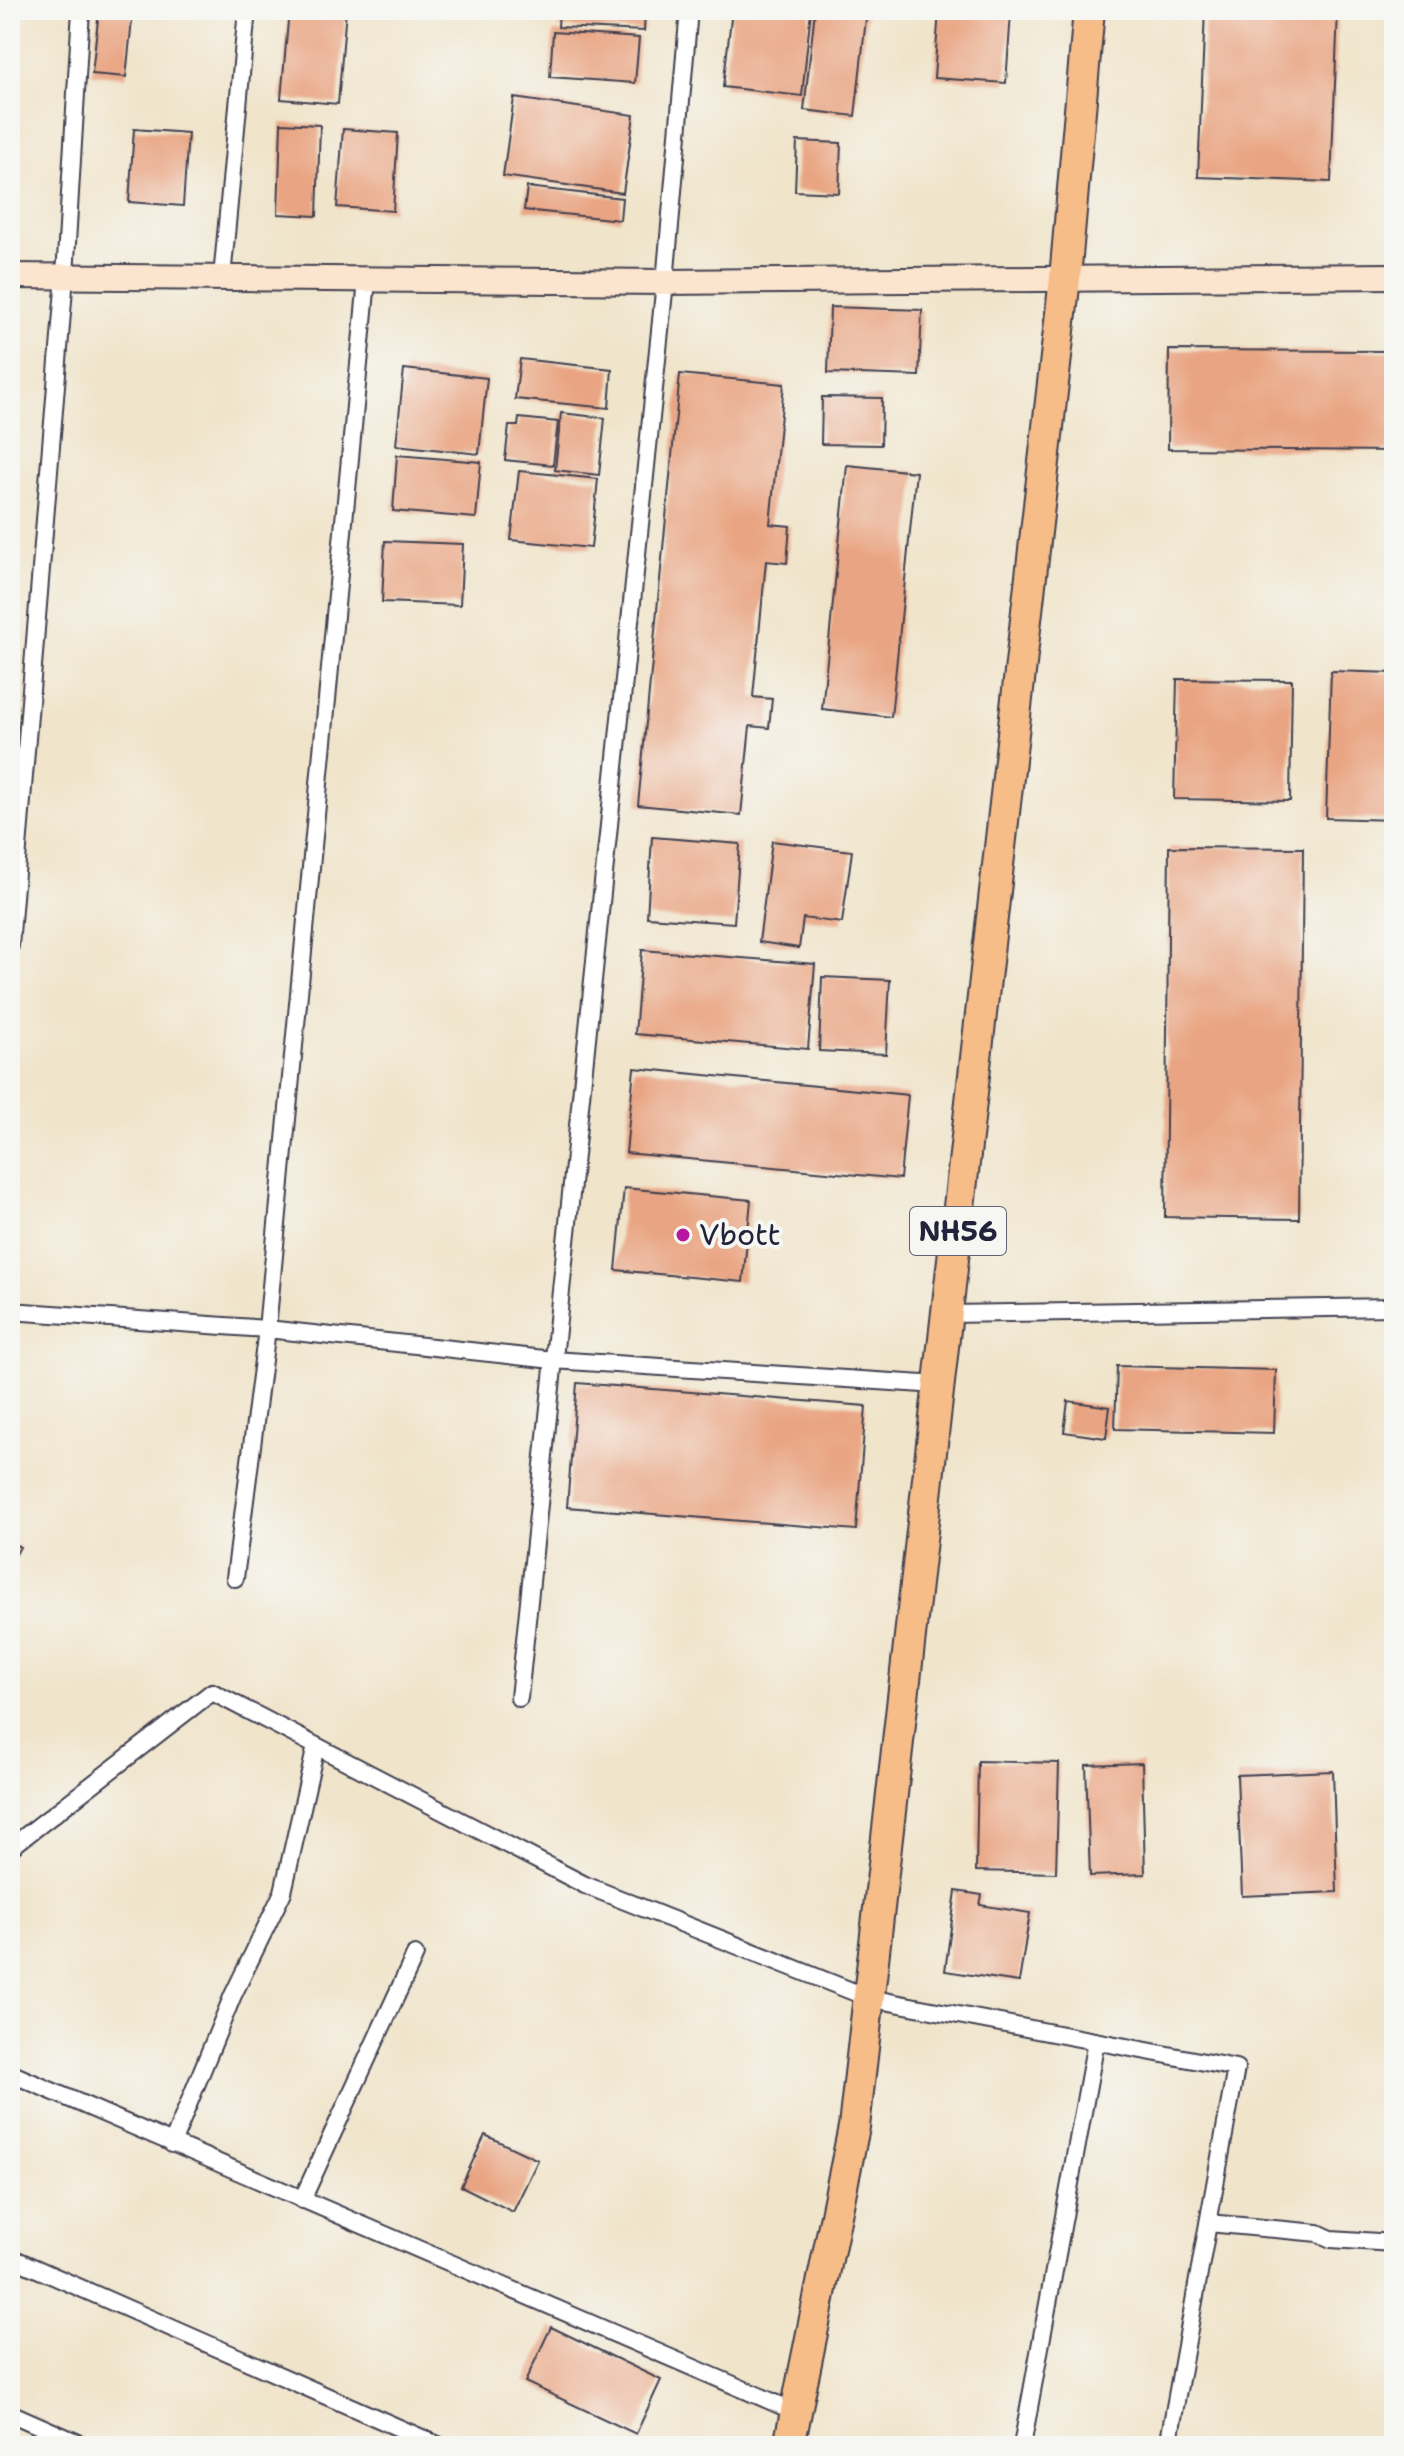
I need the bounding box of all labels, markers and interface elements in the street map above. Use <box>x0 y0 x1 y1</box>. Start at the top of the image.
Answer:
road number: NH56 <box>910 1207 1006 1255</box>
place label: Vbott <box>699 1214 781 1255</box>
marker: Vbott <box>674 1226 692 1244</box>

